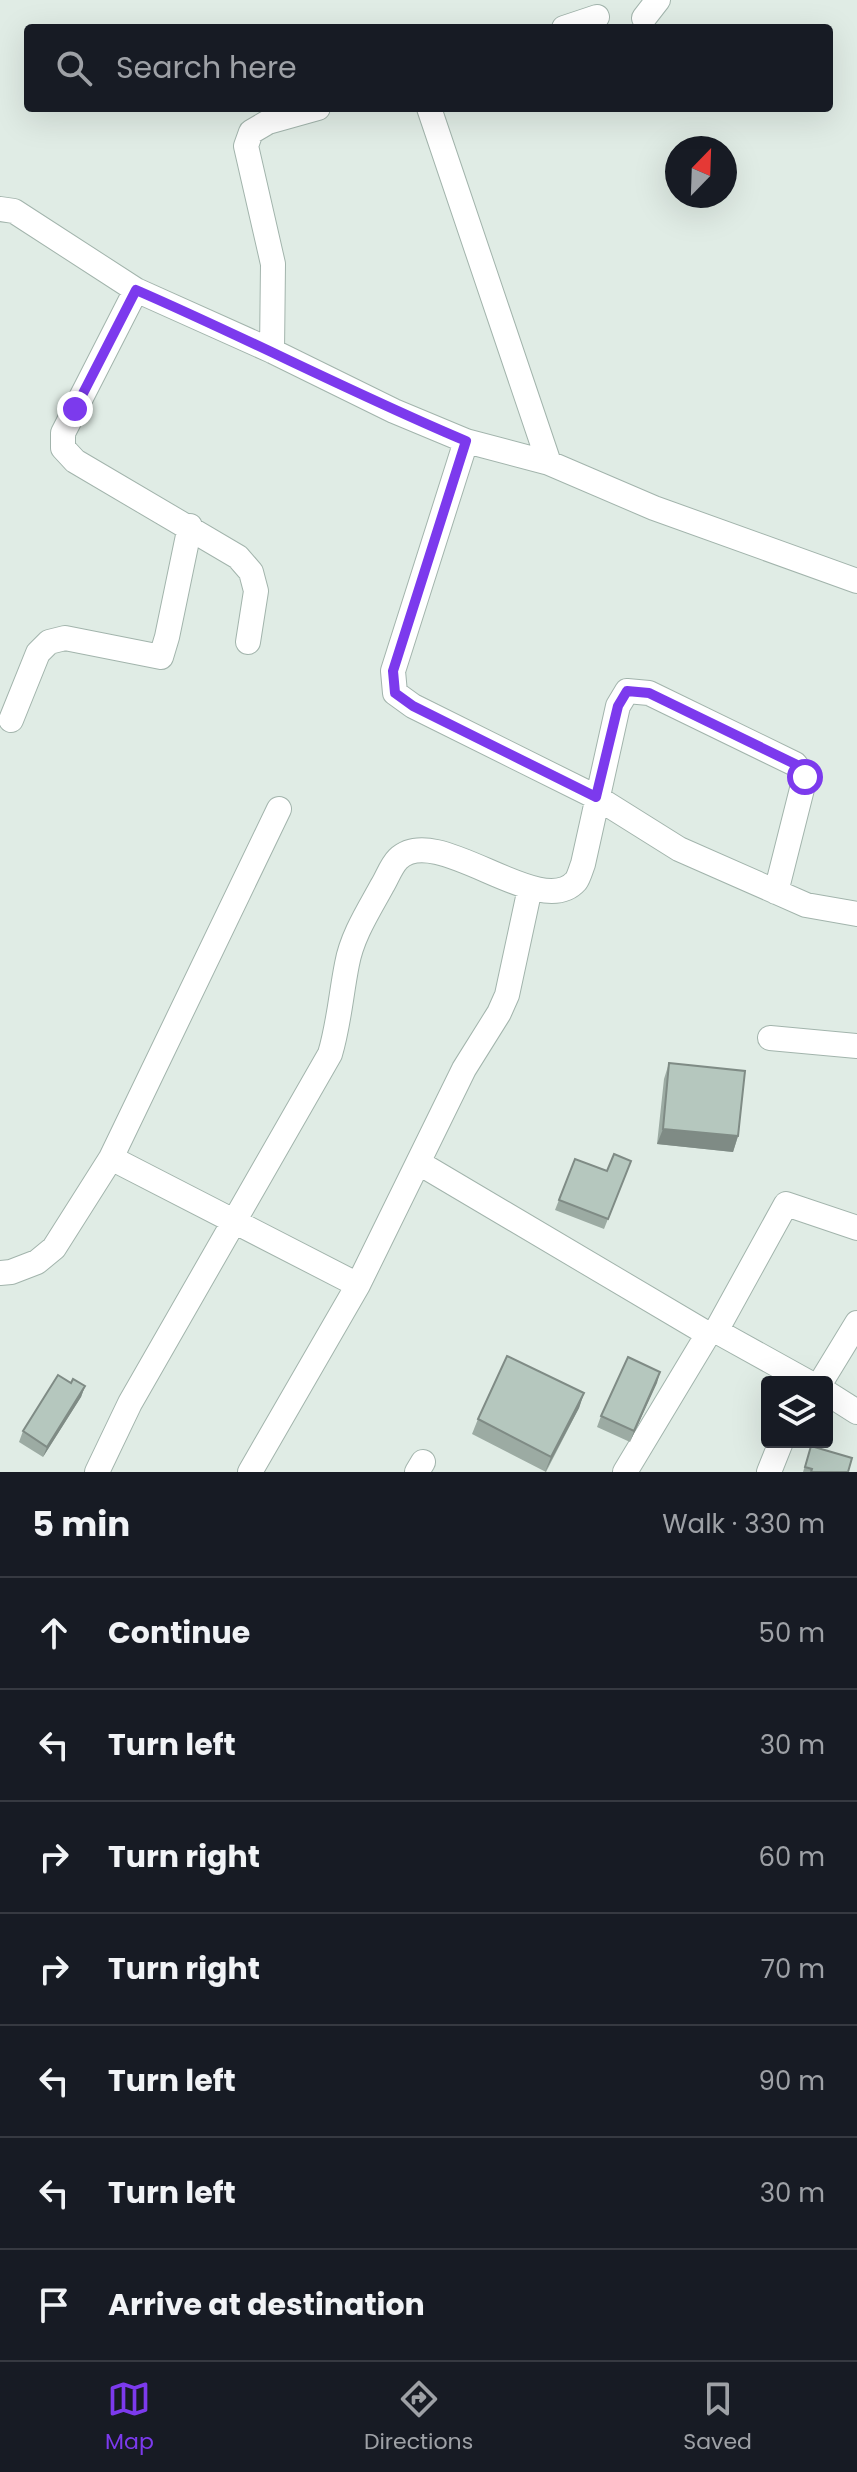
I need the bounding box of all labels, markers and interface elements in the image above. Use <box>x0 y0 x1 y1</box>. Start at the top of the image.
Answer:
search box <box>24 24 833 112</box>
icon: search <box>52 46 96 90</box>
text: Search here <box>116 46 297 89</box>
north arrow <box>665 136 737 208</box>
route end <box>57 391 93 427</box>
route start <box>787 759 823 795</box>
map controls <box>761 1376 833 1448</box>
button: layers <box>761 1376 833 1448</box>
text: 5 min <box>32 1500 130 1548</box>
text: Walk · 330 m <box>662 1506 825 1542</box>
icon: ahead <box>32 1611 76 1655</box>
text: Continue <box>108 1611 250 1654</box>
text: 50 m <box>759 1615 825 1651</box>
icon: left <box>32 1723 76 1767</box>
text: Turn left <box>108 1723 236 1766</box>
text: 30 m <box>760 1727 825 1763</box>
icon: right <box>32 1835 76 1879</box>
text: Turn right <box>108 1835 260 1878</box>
text: 60 m <box>758 1839 825 1875</box>
icon: right <box>32 1947 76 1991</box>
text: Turn right <box>108 1947 260 1990</box>
text: 70 m <box>761 1951 825 1987</box>
icon: left <box>32 2059 76 2103</box>
text: Turn left <box>108 2059 236 2102</box>
text: 90 m <box>759 2063 825 2099</box>
icon: left <box>32 2171 76 2215</box>
text: Turn left <box>108 2171 236 2214</box>
text: 30 m <box>760 2175 825 2211</box>
icon: arrive <box>32 2283 76 2327</box>
text: Arrive at destination <box>108 2283 425 2326</box>
tab: Map <box>105 2377 154 2458</box>
tab: Directions <box>364 2377 473 2458</box>
tab: Saved <box>683 2377 752 2458</box>

